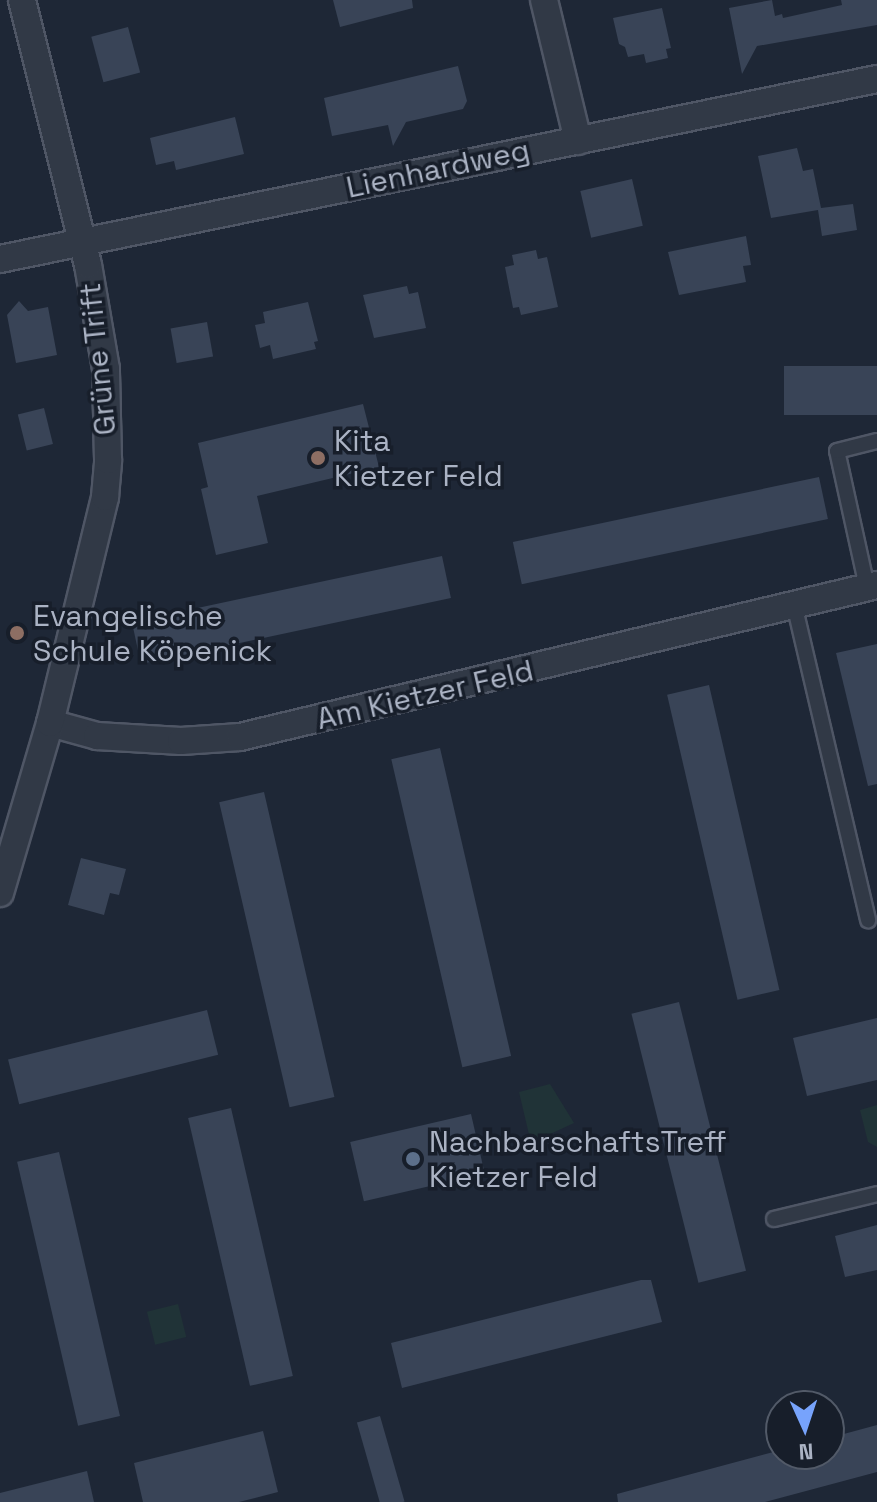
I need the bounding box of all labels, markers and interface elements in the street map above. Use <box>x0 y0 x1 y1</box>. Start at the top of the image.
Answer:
street label: Lienhardweg <box>343 132 533 206</box>
street label: Grüne Trift <box>72 281 124 437</box>
place label: Kita Kietzer Feld <box>334 423 503 494</box>
marker: Kita Kietzer Feld <box>309 449 327 467</box>
place label: Evangelische Schule Köpenick <box>33 598 272 668</box>
marker: Evangelische Schule Köpenick <box>8 624 26 642</box>
street label: Am Kietzer Feld <box>313 653 537 737</box>
place label: NachbarschaftsTreff Kietzer Feld <box>429 1124 727 1194</box>
marker: NachbarschaftsTreff Kietzer Feld <box>404 1150 422 1168</box>
north arrow <box>765 1390 845 1470</box>
text: N <box>798 1438 814 1466</box>

